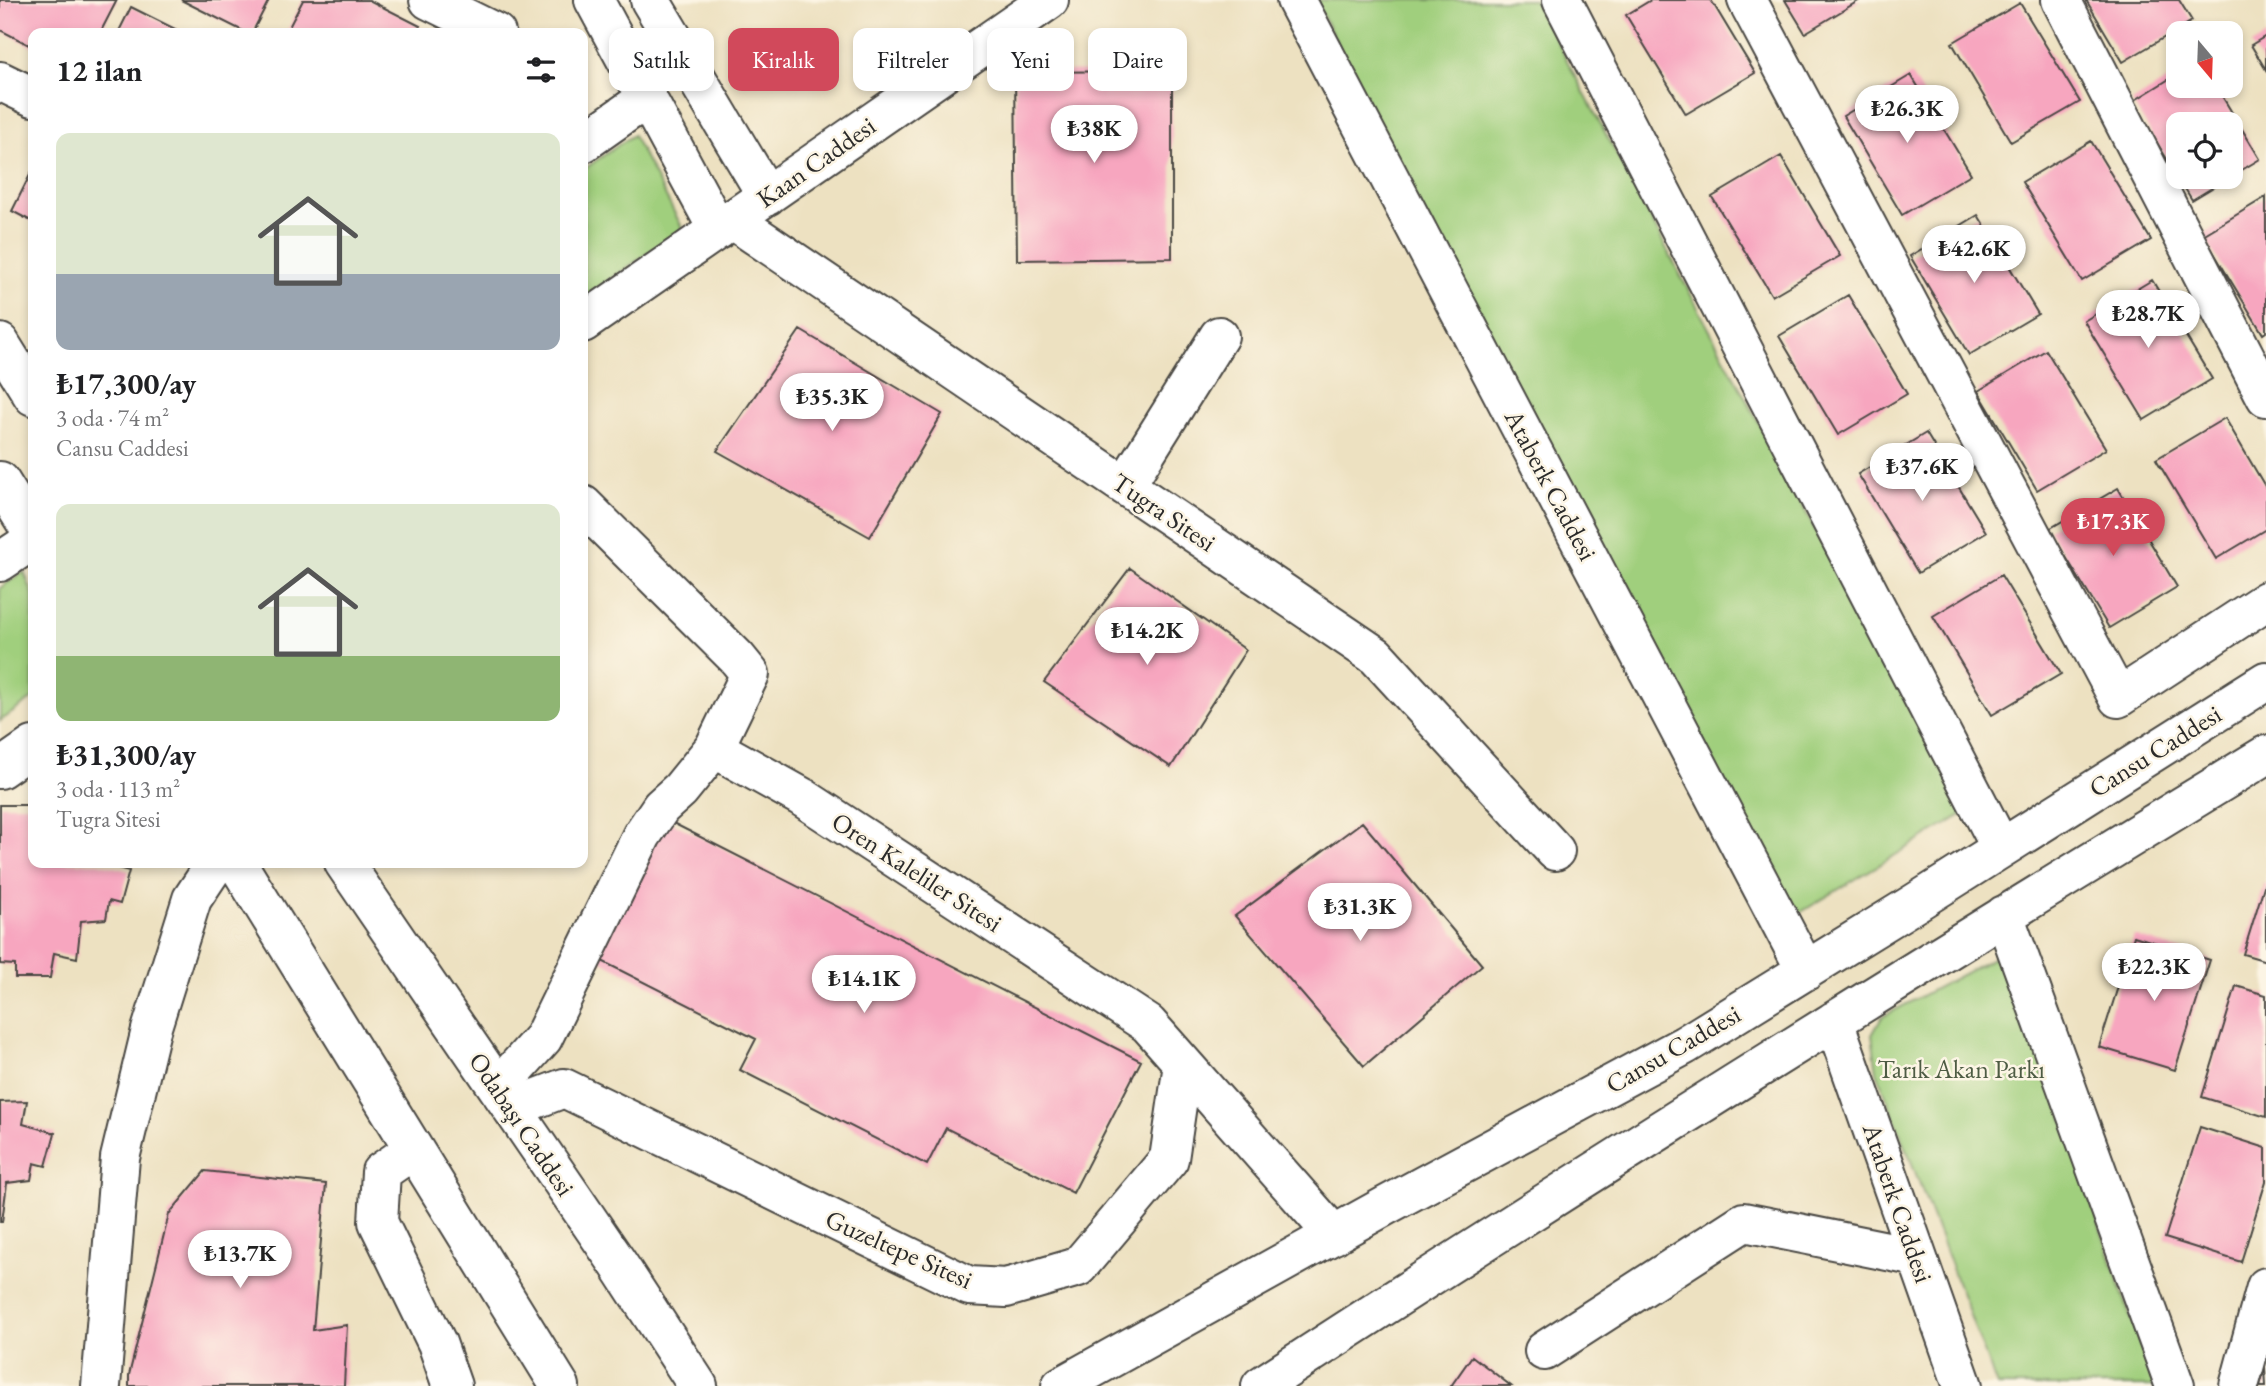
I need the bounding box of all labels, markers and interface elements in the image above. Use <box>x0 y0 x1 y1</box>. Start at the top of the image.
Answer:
north arrow <box>2166 21 2244 98</box>
map controls <box>2166 21 2243 189</box>
chip: Satılık <box>609 28 714 91</box>
chip: Kiralık <box>728 28 839 91</box>
chip: Filtreler <box>853 28 973 91</box>
chip: Yeni <box>987 28 1074 91</box>
chip: Daire <box>1088 28 1187 91</box>
text: 12 ilan <box>56 51 142 90</box>
icon: filters <box>522 51 560 89</box>
pin: ₺26.3K <box>1850 86 1964 145</box>
text: ₺26.3K <box>1871 93 1943 123</box>
pin: ₺38K <box>1053 106 1135 165</box>
street label: Kaan Caddesi <box>750 109 882 215</box>
button: locate <box>2166 112 2243 189</box>
text: ₺38K <box>1067 113 1121 143</box>
icon: home <box>245 178 371 304</box>
pin: ₺42.6K <box>1917 226 2031 285</box>
text: ₺42.6K <box>1938 233 2010 263</box>
pin: ₺28.7K <box>2091 290 2205 350</box>
text: ₺28.7K <box>2112 298 2184 328</box>
text: ₺17,300/ay <box>56 364 196 403</box>
pin: ₺35.3K <box>775 374 889 433</box>
text: ₺35.3K <box>796 381 868 411</box>
text: 3 oda · 74 m² <box>56 403 169 433</box>
street label: Ataberk Caddesi <box>1497 403 1605 566</box>
text: Cansu Caddesi <box>56 433 189 463</box>
pin: ₺37.6K <box>1865 444 1979 503</box>
text: ₺37.6K <box>1886 451 1958 481</box>
street label: Tugra Sitesi <box>1105 465 1223 559</box>
pin: ₺17.3K <box>2056 498 2170 558</box>
text: ₺17.3K <box>2077 506 2149 536</box>
icon: home <box>245 549 371 675</box>
pin: ₺14.2K <box>1090 608 1204 667</box>
text: ₺14.2K <box>1111 615 1183 645</box>
street label: Cansu Caddesi <box>2082 697 2228 805</box>
text: ₺31,300/ay <box>56 735 196 774</box>
text: 3 oda · 113 m² <box>56 774 180 804</box>
text: Tugra Sitesi <box>56 804 161 834</box>
street label: Oren Kaleliler Sitesi <box>825 804 1009 940</box>
pin: ₺31.3K <box>1303 884 1417 943</box>
text: ₺31.3K <box>1324 891 1396 921</box>
pin: ₺22.3K <box>2097 944 2211 1003</box>
text: ₺22.3K <box>2118 951 2190 981</box>
pin: ₺14.1K <box>807 956 921 1015</box>
text: ₺14.1K <box>828 963 900 993</box>
street label: Cansu Caddesi <box>1600 997 1746 1101</box>
street label: Odabaşı Caddesi <box>461 1045 583 1203</box>
park label: Tarık Akan Parkı <box>1877 1052 2045 1086</box>
street label: Ataberk Caddesi <box>1855 1118 1941 1287</box>
street label: Guzeltepe Sitesi <box>820 1201 978 1297</box>
pin: ₺13.7K <box>183 1230 297 1290</box>
text: ₺13.7K <box>204 1238 276 1268</box>

